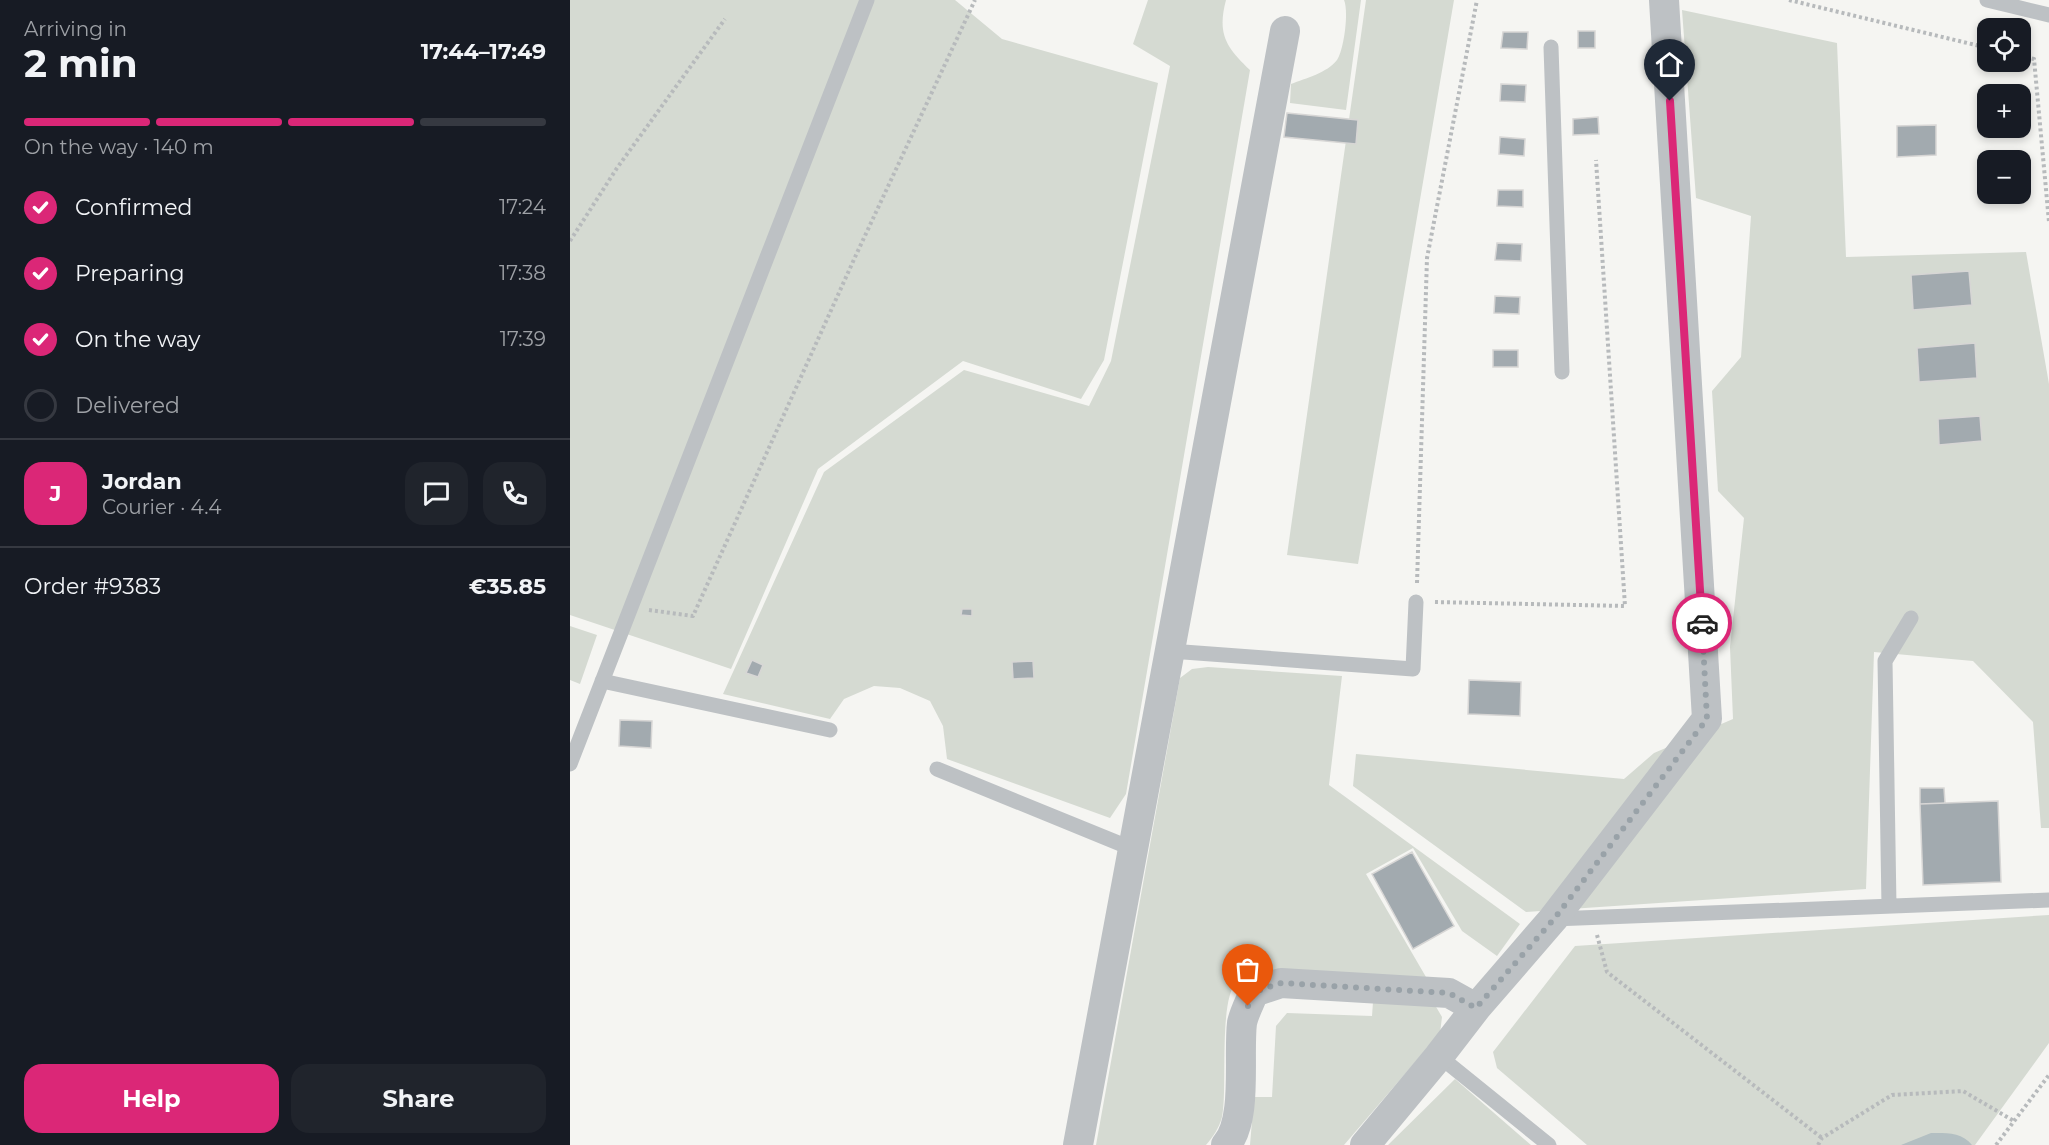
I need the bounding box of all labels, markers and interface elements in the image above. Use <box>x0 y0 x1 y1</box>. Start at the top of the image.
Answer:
text: Arriving in <box>24 17 127 41</box>
map controls <box>1977 18 2031 204</box>
button: locate <box>1977 18 2031 72</box>
text: 17:44–17:49 <box>421 38 546 65</box>
text: 2 min <box>24 39 138 87</box>
pin <box>1644 39 1695 101</box>
icon: home <box>1653 48 1686 81</box>
button: + <box>1977 84 2031 138</box>
text: On the way · 140 m <box>24 135 214 159</box>
button: − <box>1977 150 2031 204</box>
icon: check <box>24 191 57 224</box>
text: Confirmed <box>75 194 192 221</box>
text: 17:24 <box>499 195 546 219</box>
icon: check <box>24 257 57 290</box>
text: Preparing <box>75 260 184 287</box>
text: 17:38 <box>499 261 546 285</box>
icon: check <box>24 323 57 356</box>
text: On the way <box>75 326 200 353</box>
text: 17:39 <box>500 327 546 351</box>
text: Delivered <box>75 392 180 419</box>
button: chat <box>405 462 468 525</box>
button: phone <box>483 462 546 525</box>
text: Jordan <box>102 468 182 495</box>
text: J <box>50 480 61 507</box>
text: Courier · 4.4 <box>102 495 221 519</box>
text: Order #9383 <box>24 573 161 600</box>
text: €35.85 <box>469 573 546 600</box>
courier <box>1672 593 1732 653</box>
icon: car <box>1686 607 1719 640</box>
pin <box>1222 944 1273 1006</box>
icon: bag <box>1231 953 1264 986</box>
button: Help <box>24 1064 279 1133</box>
button: Share <box>291 1064 546 1133</box>

